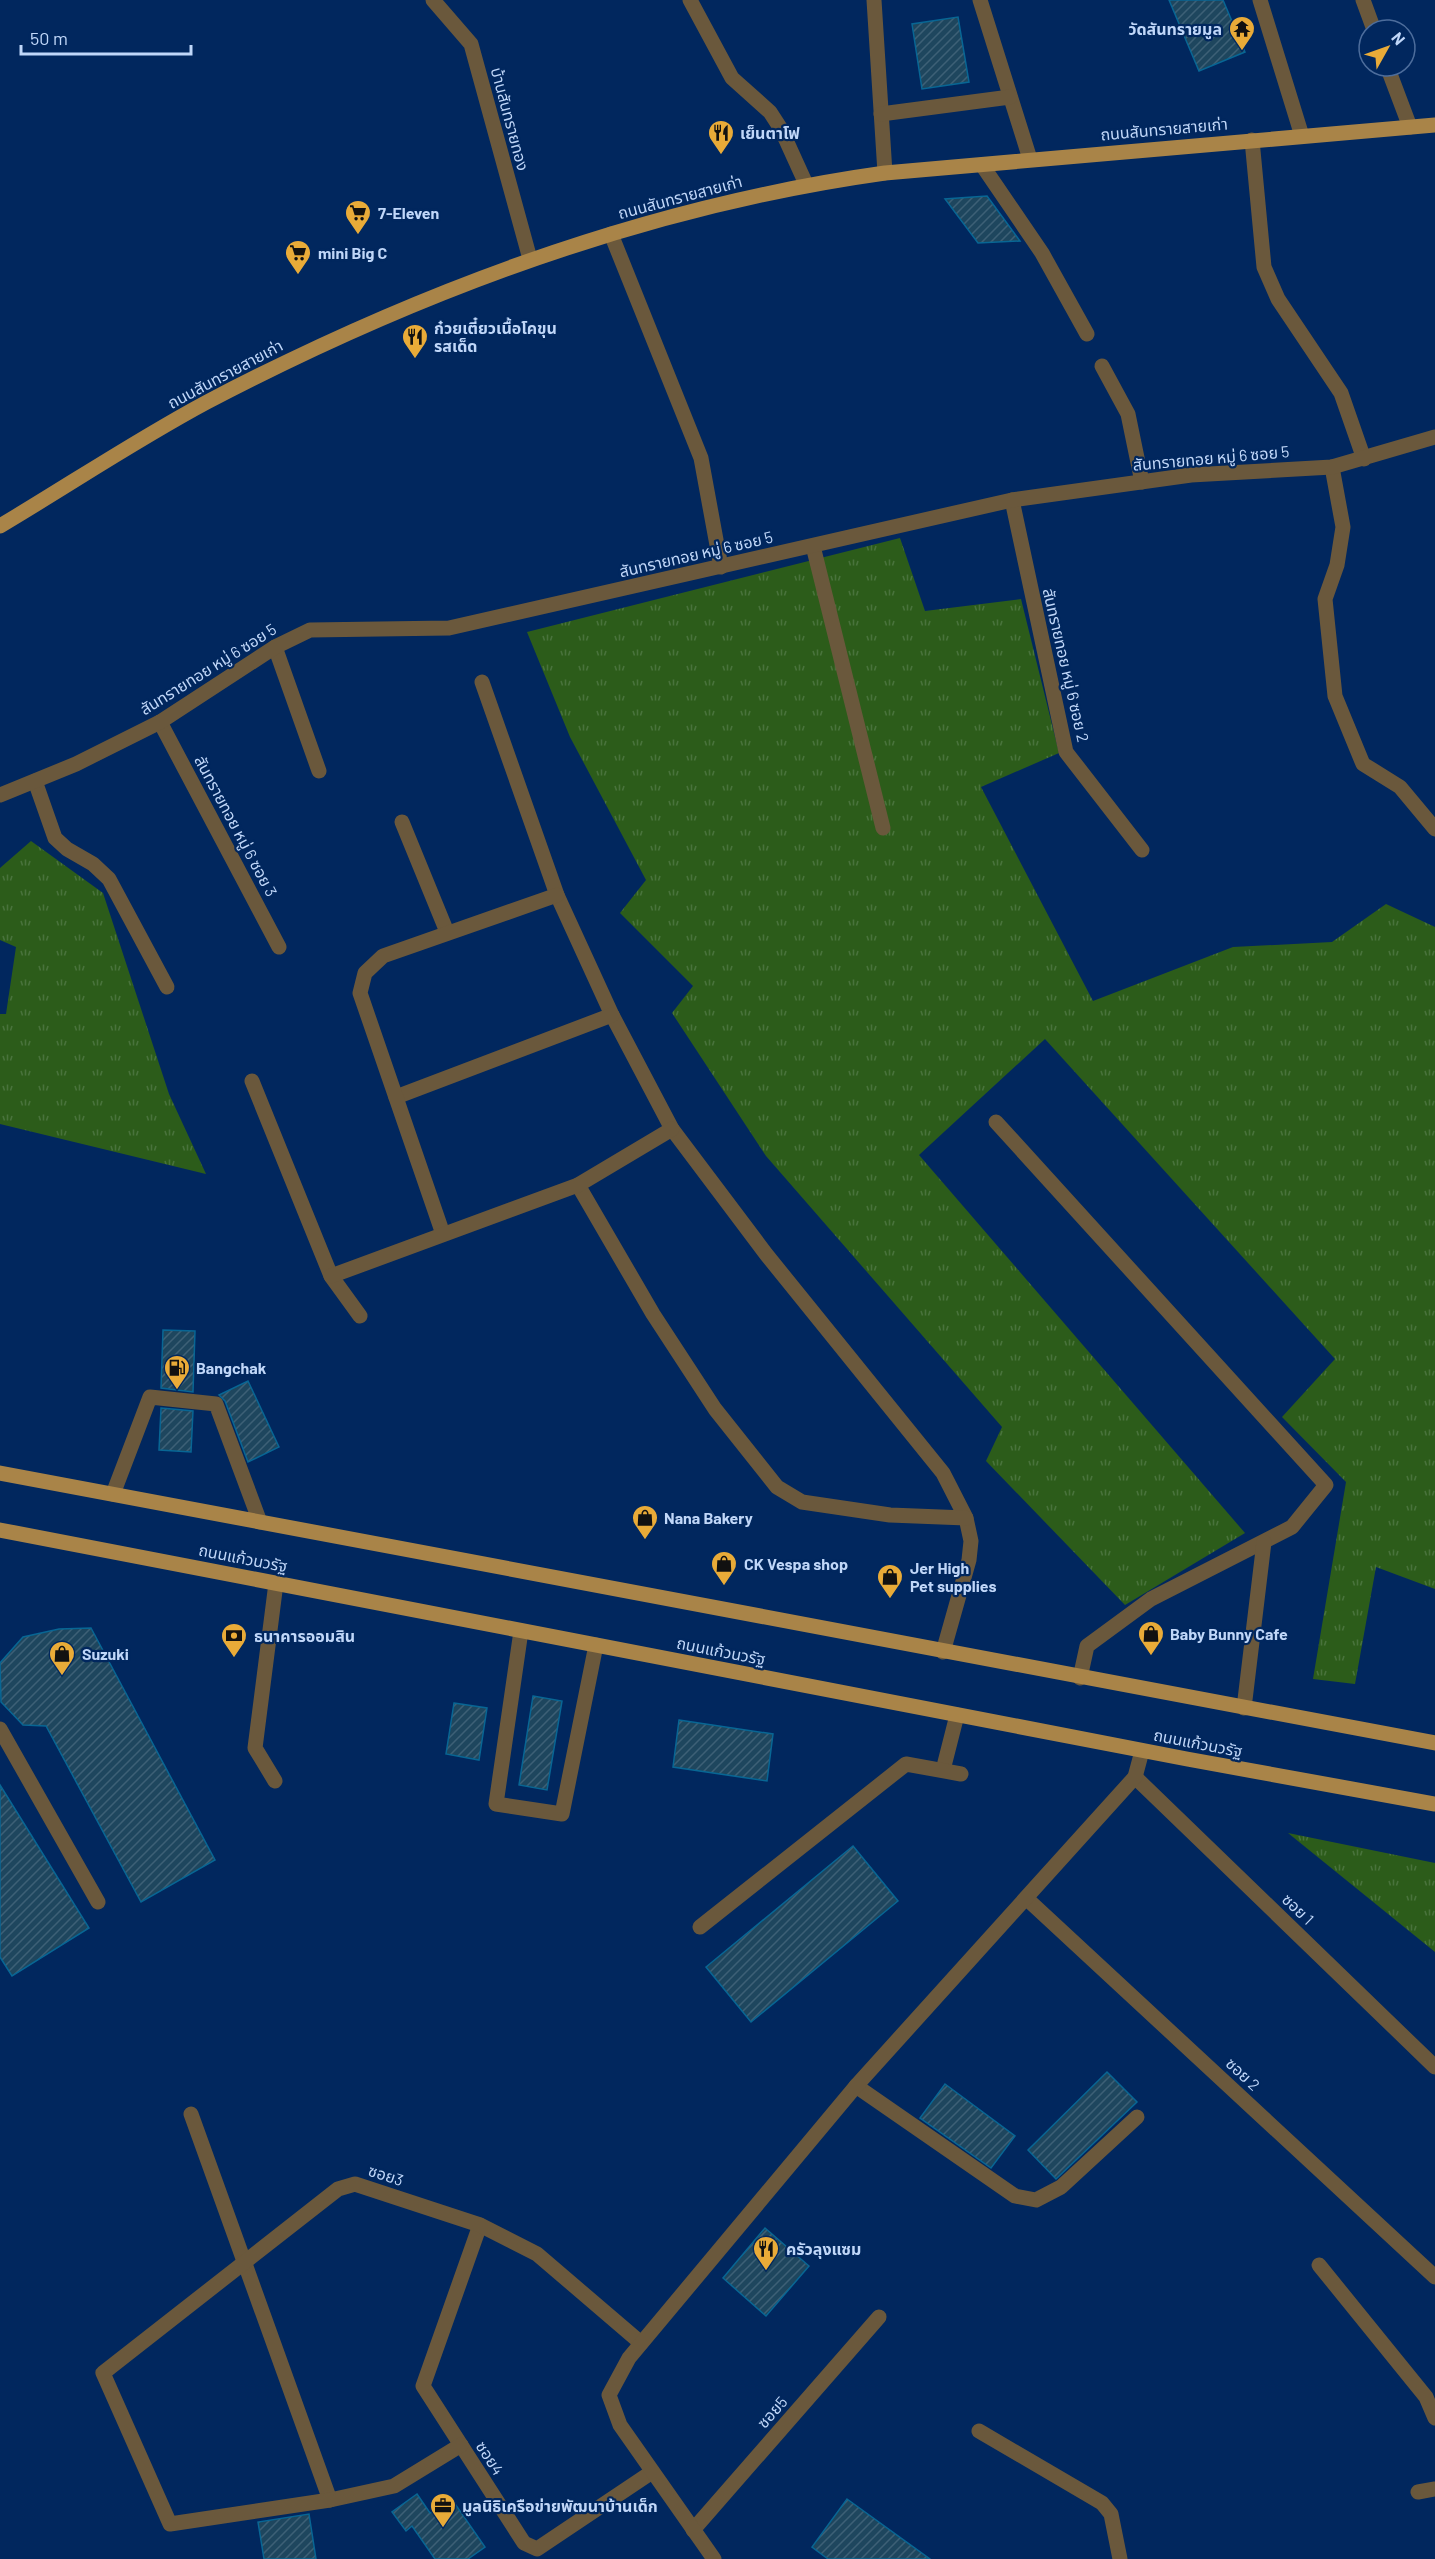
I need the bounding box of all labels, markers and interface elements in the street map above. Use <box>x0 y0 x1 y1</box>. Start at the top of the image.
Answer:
temple icon: วัดสันทรายมูล <box>1227 14 1257 52</box>
scale bar <box>21 18 190 56</box>
north arrow <box>1357 18 1417 78</box>
place label: วัดสันทรายมูล <box>1128 19 1222 40</box>
text: 50 m <box>30 27 68 49</box>
text: N <box>1388 28 1410 48</box>
street label: บ้านสันทรายทอง <box>488 65 533 173</box>
street label: ถนนสันทรายสายเก่า <box>1100 113 1228 144</box>
restaurant icon: เย็นตาโฟ <box>706 118 736 156</box>
place label: เย็นตาโฟ <box>740 123 800 142</box>
street label: ถนนสันทรายสายเก่า <box>616 171 744 222</box>
supermarket icon: 7-Eleven <box>343 198 373 236</box>
place label: 7-Eleven <box>378 203 439 222</box>
supermarket icon: mini Big C <box>283 238 313 276</box>
place label: mini Big C <box>318 243 388 262</box>
place label: ก๋วยเตี๋ยวเนื้อโคขุน รสเด็ด <box>434 317 557 355</box>
restaurant icon: ก๋วยเตี๋ยวเนื้อโคขุน รสเด็ด <box>400 322 430 360</box>
street label: ถนนสันทรายสายเก่า <box>164 335 286 412</box>
street label: สันทรายทอย หมู่ 6 ซอย 5 <box>1132 441 1290 475</box>
street label: สันทรายทอย หมู่ 6 ซอย 5 <box>617 527 775 581</box>
street label: สันทรายทอย หมู่ 6 ซอย 2 <box>1039 586 1093 744</box>
street label: สันทรายทอย หมู่ 6 ซอย 5 <box>136 619 280 719</box>
street label: สันทรายทอย หมู่ 6 ซอย 3 <box>190 752 282 900</box>
fuel station icon: Bangchak <box>162 1353 192 1391</box>
place label: Bangchak <box>196 1358 267 1377</box>
shop icon: Nana Bakery <box>630 1503 660 1541</box>
place label: Nana Bakery <box>664 1508 753 1527</box>
street label: ถนนแก้วนวรัฐ <box>197 1540 289 1575</box>
shop icon: CK Vespa shop <box>709 1549 739 1587</box>
place label: CK Vespa shop <box>744 1554 848 1573</box>
place label: Jer High Pet supplies <box>910 1558 996 1595</box>
shop icon: Jer High Pet supplies <box>875 1562 905 1600</box>
shop icon: Baby Bunny Cafe <box>1136 1619 1166 1657</box>
bank icon: ธนาคารออมสิน <box>219 1621 249 1659</box>
place label: Baby Bunny Cafe <box>1170 1624 1288 1643</box>
place label: ธนาคารออมสิน <box>254 1626 355 1645</box>
street label: ถนนแก้วนวรัฐ <box>675 1633 767 1668</box>
shop icon: Suzuki <box>47 1639 77 1677</box>
place label: Suzuki <box>82 1644 129 1663</box>
street label: ถนนแก้วนวรัฐ <box>1152 1725 1244 1760</box>
street label: ซอย 1 <box>1279 1889 1318 1928</box>
street label: ซอย 2 <box>1222 2053 1264 2094</box>
street label: ซอย3 <box>366 2160 406 2189</box>
restaurant icon: ครัวลุงแซม <box>751 2234 781 2272</box>
place label: ครัวลุงแซม <box>786 2239 861 2259</box>
street label: ซอย5 <box>753 2392 791 2431</box>
street label: ซอย4 <box>473 2437 508 2478</box>
office icon: มูลนิธิเครือข่ายพัฒนาบ้านเด็ก <box>428 2491 458 2529</box>
place label: มูลนิธิเครือข่ายพัฒนาบ้านเด็ก <box>462 2496 658 2517</box>

